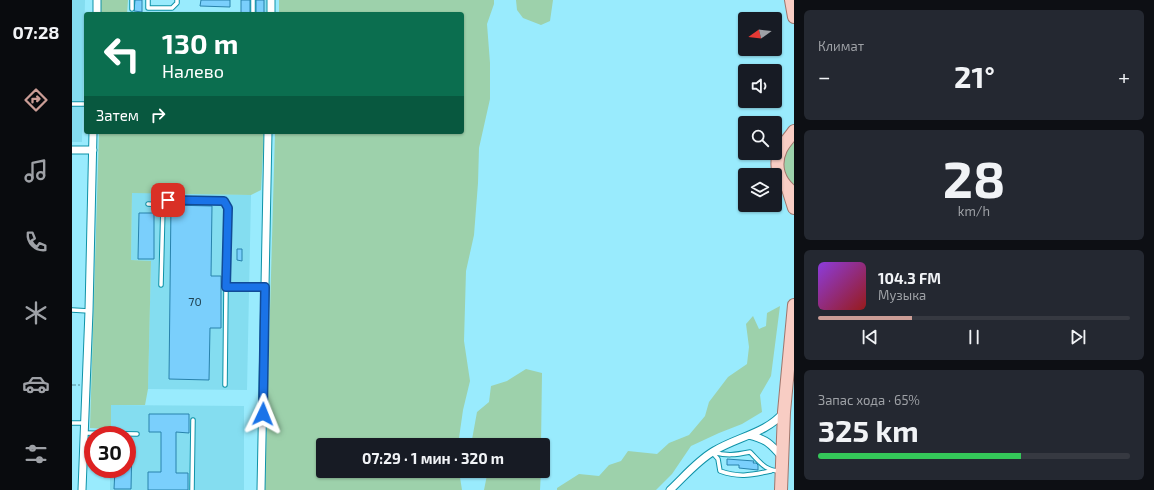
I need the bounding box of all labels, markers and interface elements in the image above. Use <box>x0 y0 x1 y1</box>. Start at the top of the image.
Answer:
north arrow <box>738 12 782 56</box>
map controls <box>738 12 782 212</box>
text: 07:28 <box>12 21 60 43</box>
text: 130 m <box>162 26 238 60</box>
icon: left <box>96 28 148 80</box>
text: Климат <box>818 38 864 54</box>
text: 21° <box>954 58 995 94</box>
text: Налево <box>162 60 224 82</box>
text: − <box>818 63 831 89</box>
text: + <box>1118 63 1130 89</box>
button: sound <box>738 64 782 108</box>
icon: directions <box>22 86 50 114</box>
icon: right <box>147 104 169 126</box>
text: Затем <box>96 106 139 124</box>
button: search <box>738 116 782 160</box>
text: 28 <box>943 146 1005 208</box>
icon: music <box>22 157 50 185</box>
button: layers <box>738 168 782 212</box>
pin <box>151 183 185 217</box>
icon: arrive <box>157 189 179 211</box>
text: km/h <box>958 203 990 219</box>
icon: phone <box>22 228 50 256</box>
text: 104.3 FM <box>878 269 941 287</box>
text: Музыка <box>878 287 926 303</box>
house number: 70 <box>188 294 202 308</box>
icon: climate <box>22 299 50 327</box>
icon: previous <box>859 326 881 348</box>
icon: pause <box>963 326 985 348</box>
icon: next <box>1067 326 1089 348</box>
icon: car <box>22 370 50 398</box>
text: Запас хода · 65% <box>818 392 920 408</box>
position arrow <box>242 393 284 435</box>
text: 325 km <box>818 412 919 448</box>
speed limit sign: 30 <box>84 426 136 478</box>
icon: filters <box>22 440 50 468</box>
text: 07:29 · 1 мин · 320 m <box>362 449 504 467</box>

